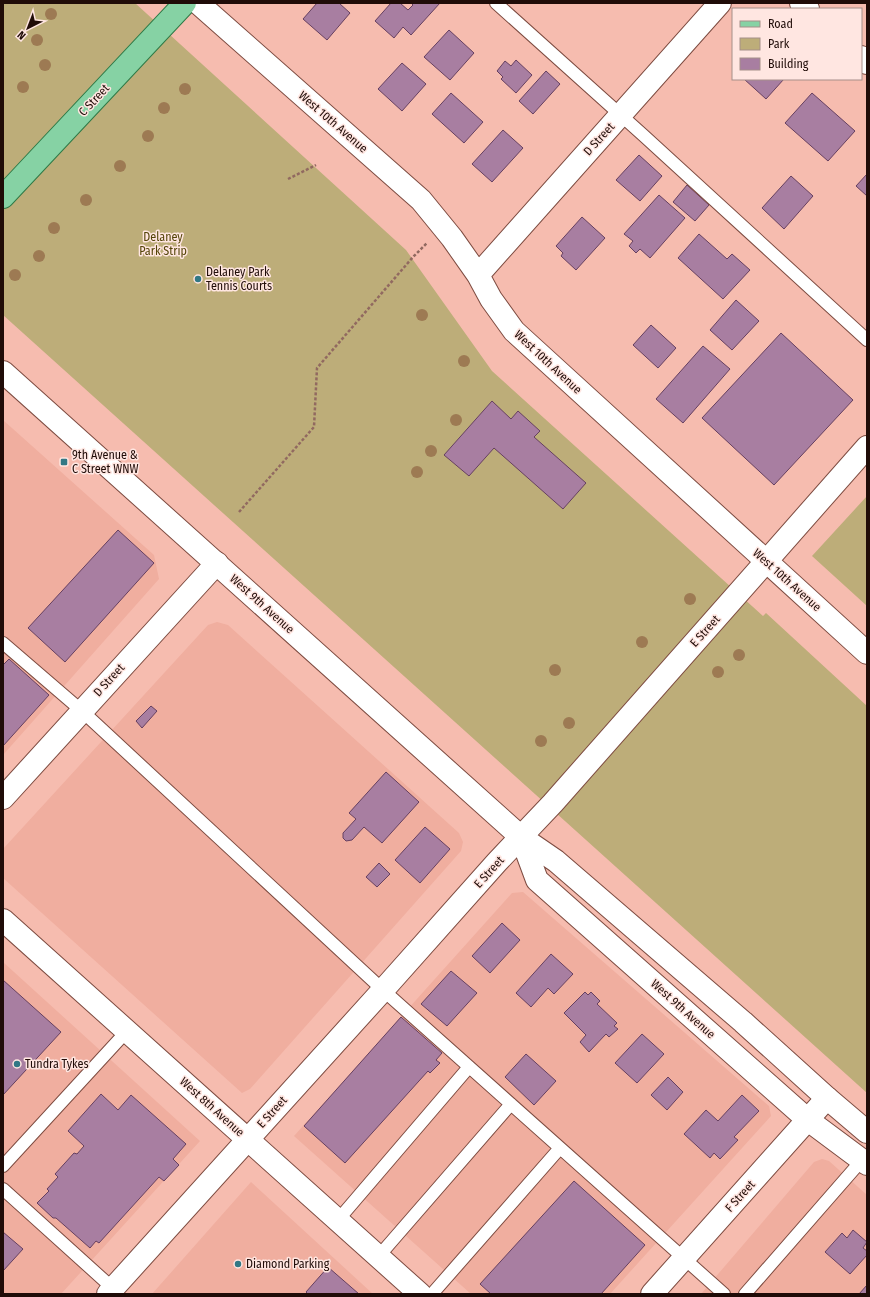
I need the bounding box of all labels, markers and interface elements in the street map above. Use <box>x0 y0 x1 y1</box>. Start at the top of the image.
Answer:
north arrow <box>8 8 48 48</box>
legend <box>732 8 862 80</box>
text: Road <box>768 17 793 31</box>
text: N <box>15 28 28 42</box>
text: Park <box>768 37 790 51</box>
text: Building <box>768 57 809 71</box>
street label: C Street <box>76 81 112 119</box>
street label: West 10th Avenue <box>296 88 370 156</box>
street label: D Street <box>581 120 617 158</box>
park label: Delaney Park Strip <box>139 230 187 258</box>
place label: Delaney Park Tennis Courts <box>206 265 272 293</box>
marker: Delaney Park Tennis Courts <box>193 274 203 284</box>
street label: West 10th Avenue <box>512 327 585 397</box>
place label: 9th Avenue & C Street WNW <box>72 448 139 476</box>
marker: 9th Avenue & C Street WNW <box>59 457 69 467</box>
street label: West 10th Avenue <box>750 546 824 614</box>
street label: West 9th Avenue <box>227 571 297 637</box>
street label: E Street <box>687 612 723 650</box>
street label: D Street <box>91 661 127 699</box>
street label: E Street <box>471 853 507 891</box>
street label: West 9th Avenue <box>648 976 718 1042</box>
place label: Tundra Tykes <box>25 1057 89 1071</box>
marker: Tundra Tykes <box>12 1059 22 1069</box>
street label: West 8th Avenue <box>177 1074 247 1140</box>
street label: E Street <box>254 1093 290 1131</box>
street label: F Street <box>722 1177 758 1215</box>
place label: Diamond Parking <box>246 1257 330 1271</box>
marker: Diamond Parking <box>233 1259 243 1269</box>

